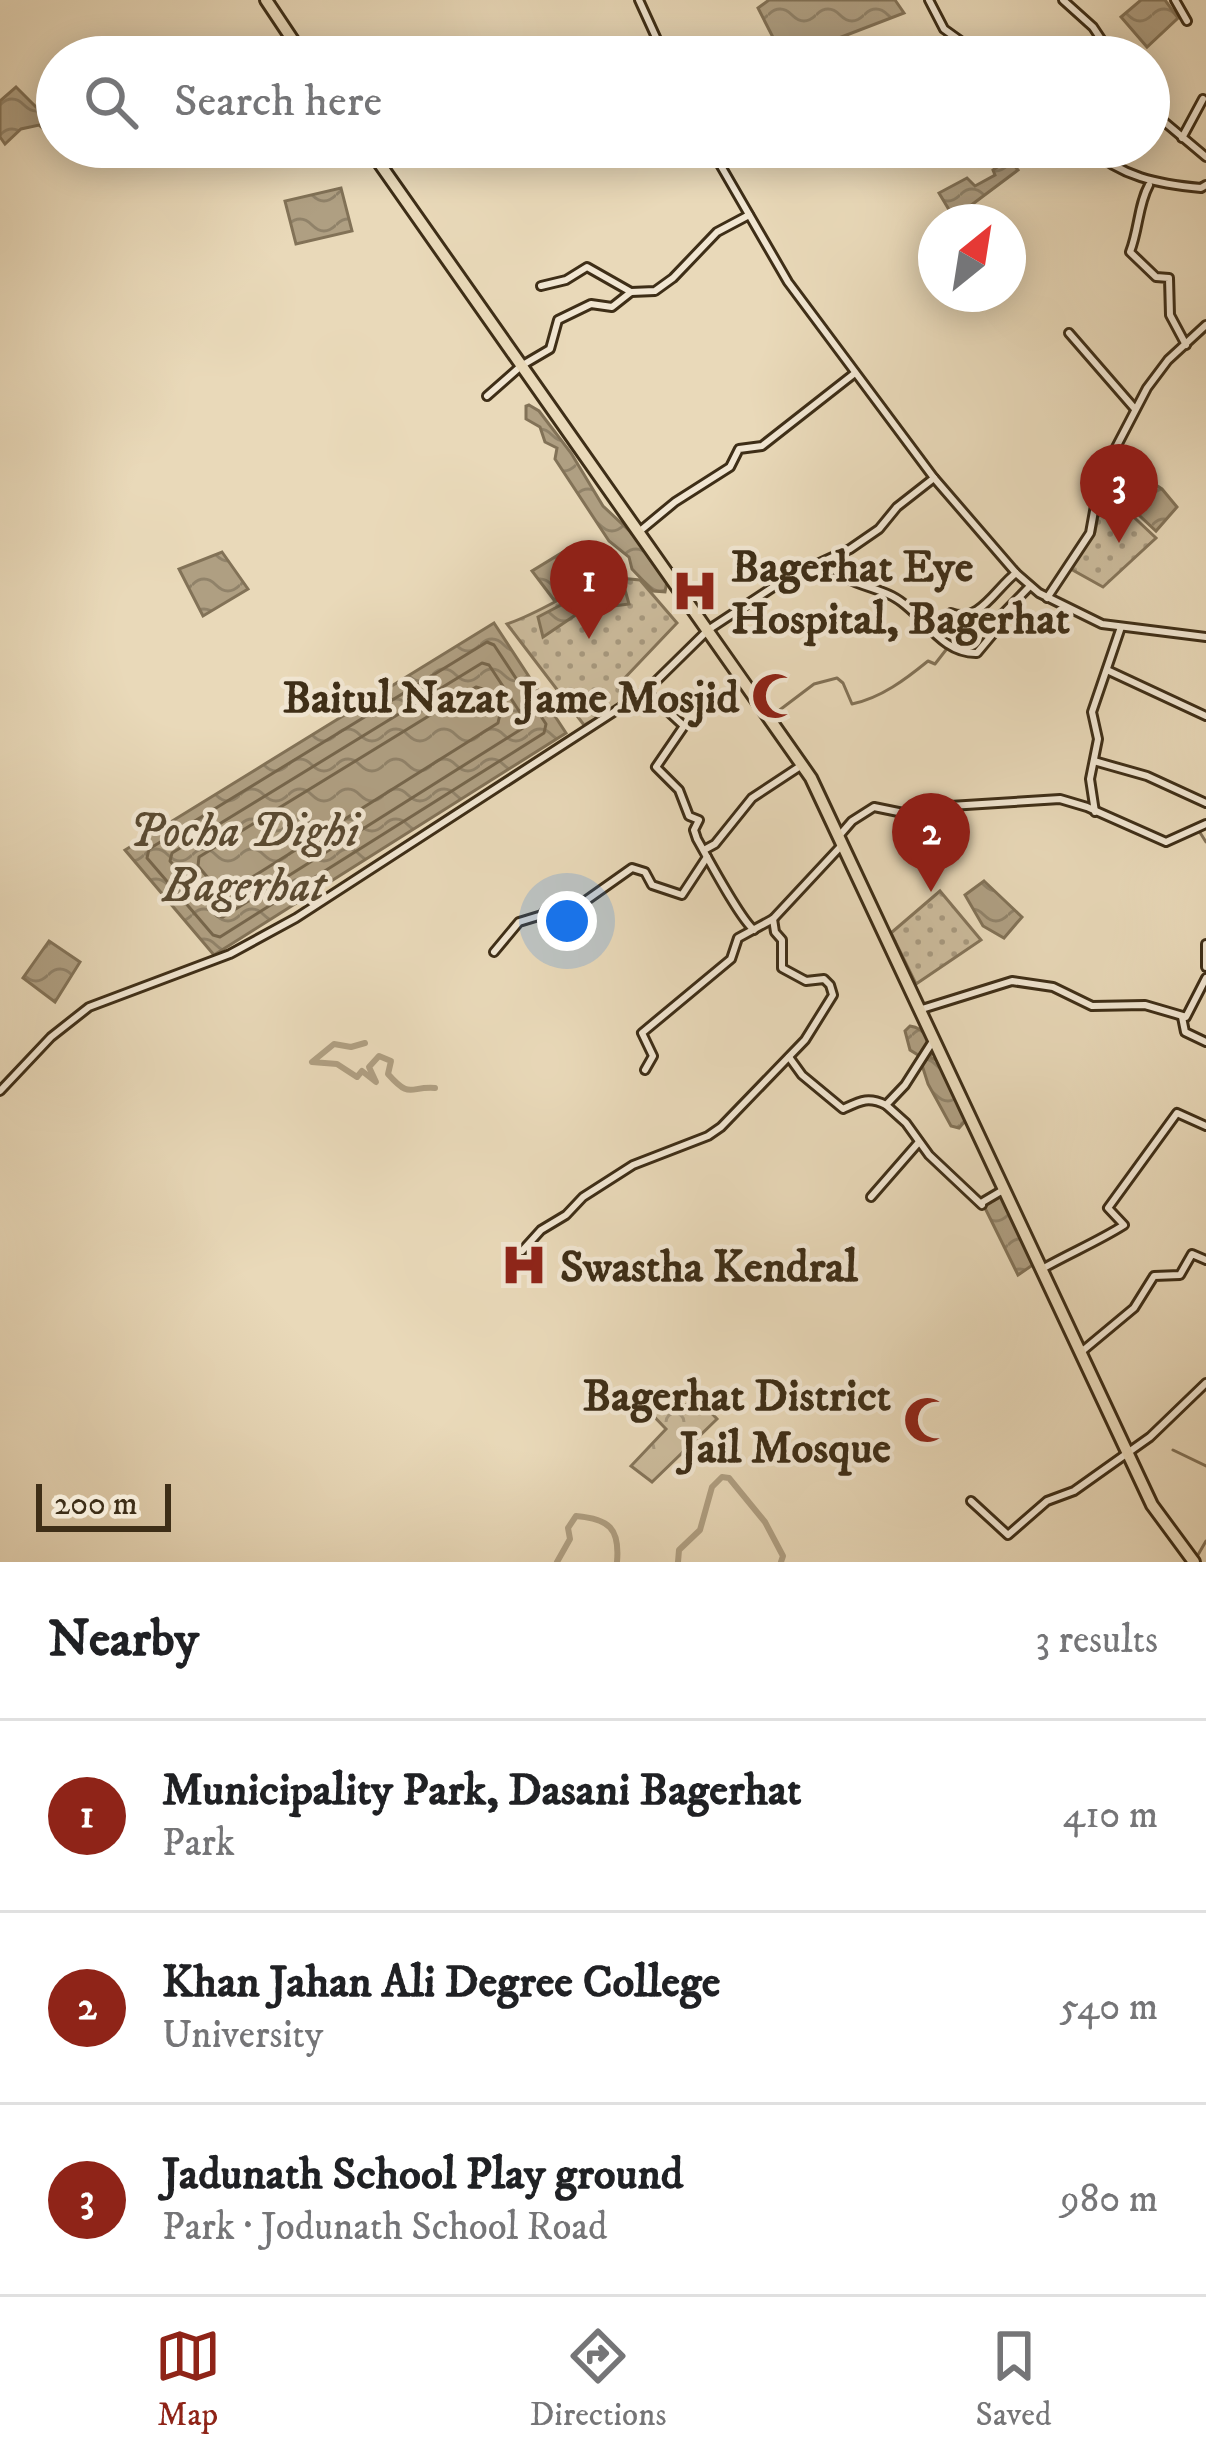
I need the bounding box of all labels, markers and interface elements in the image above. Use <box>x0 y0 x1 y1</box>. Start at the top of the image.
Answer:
search box <box>36 36 1170 168</box>
icon: search <box>78 69 144 135</box>
text: Search here <box>174 74 382 130</box>
north arrow <box>918 204 1026 312</box>
pin: 3 <box>1080 444 1158 543</box>
pin: 1 <box>550 540 628 639</box>
place label: Bagerhat Eye Hospital, Bagerhat <box>731 540 1071 648</box>
hospital icon: Bagerhat Eye Hospital, Bagerhat <box>670 566 720 616</box>
place label: Baitul Nazat Jame Mosjid <box>283 671 741 728</box>
mosque icon: Baitul Nazat Jame Mosjid <box>750 671 800 721</box>
pin: 2 <box>892 793 970 892</box>
water label: Pocha Dighi Bagerhat <box>129 802 362 917</box>
your location <box>537 891 597 951</box>
hospital icon: Swastha Kendral <box>499 1240 549 1290</box>
place label: Swastha Kendral <box>560 1240 858 1296</box>
place label: Bagerhat District Jail Mosque <box>583 1369 892 1477</box>
mosque icon: Bagerhat District Jail Mosque <box>902 1395 952 1445</box>
scale bar <box>36 1478 171 1531</box>
text: 200 m <box>54 1484 138 1525</box>
text: Nearby <box>48 1608 199 1672</box>
text: 3 results <box>1035 1616 1158 1665</box>
text: Municipality Park, Dasani Bagerhat <box>162 1763 802 1819</box>
text: 1 <box>80 1791 94 1840</box>
text: 410 m <box>1063 1791 1158 1840</box>
text: Park <box>162 1819 235 1868</box>
text: Khan Jahan Ali Degree College <box>162 1955 720 2011</box>
text: 2 <box>77 1983 97 2032</box>
text: 540 m <box>1060 1983 1158 2032</box>
text: University <box>162 2011 323 2060</box>
text: Jadunath School Play ground <box>162 2147 683 2203</box>
text: 3 <box>80 2175 94 2224</box>
text: 980 m <box>1060 2175 1158 2224</box>
text: Park · Jodunath School Road <box>162 2203 607 2252</box>
tab: Map <box>155 2323 221 2436</box>
tab: Directions <box>530 2323 666 2436</box>
tab: Saved <box>976 2323 1051 2436</box>

